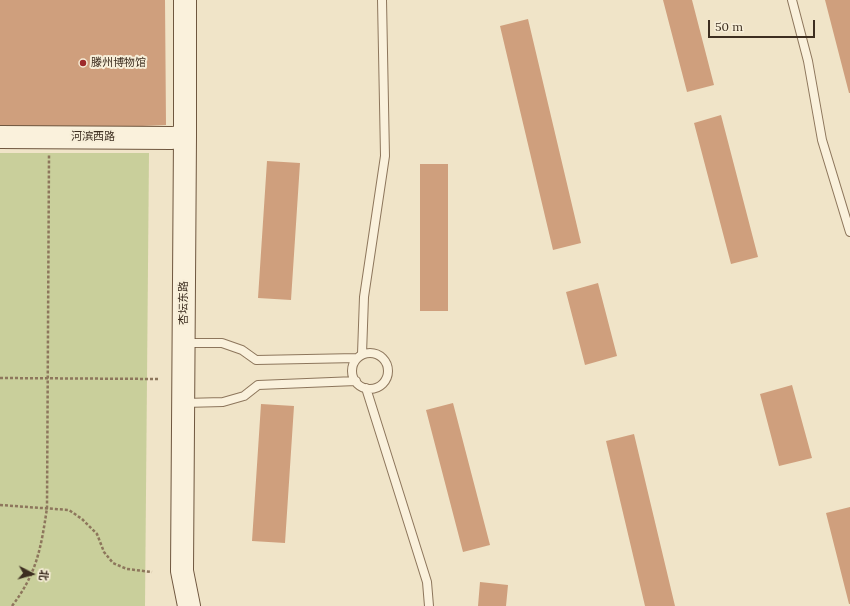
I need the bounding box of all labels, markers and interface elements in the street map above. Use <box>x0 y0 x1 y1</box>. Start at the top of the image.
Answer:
scale bar <box>710 12 817 38</box>
text: 50 m <box>715 19 743 34</box>
place label: 滕州博物馆 <box>91 56 146 70</box>
marker: 滕州博物馆 <box>78 58 88 68</box>
street label: 河滨西路 <box>71 130 115 144</box>
street label: 杏坛东路 <box>177 281 191 325</box>
north arrow <box>12 554 52 594</box>
text: 北 <box>36 569 51 581</box>

